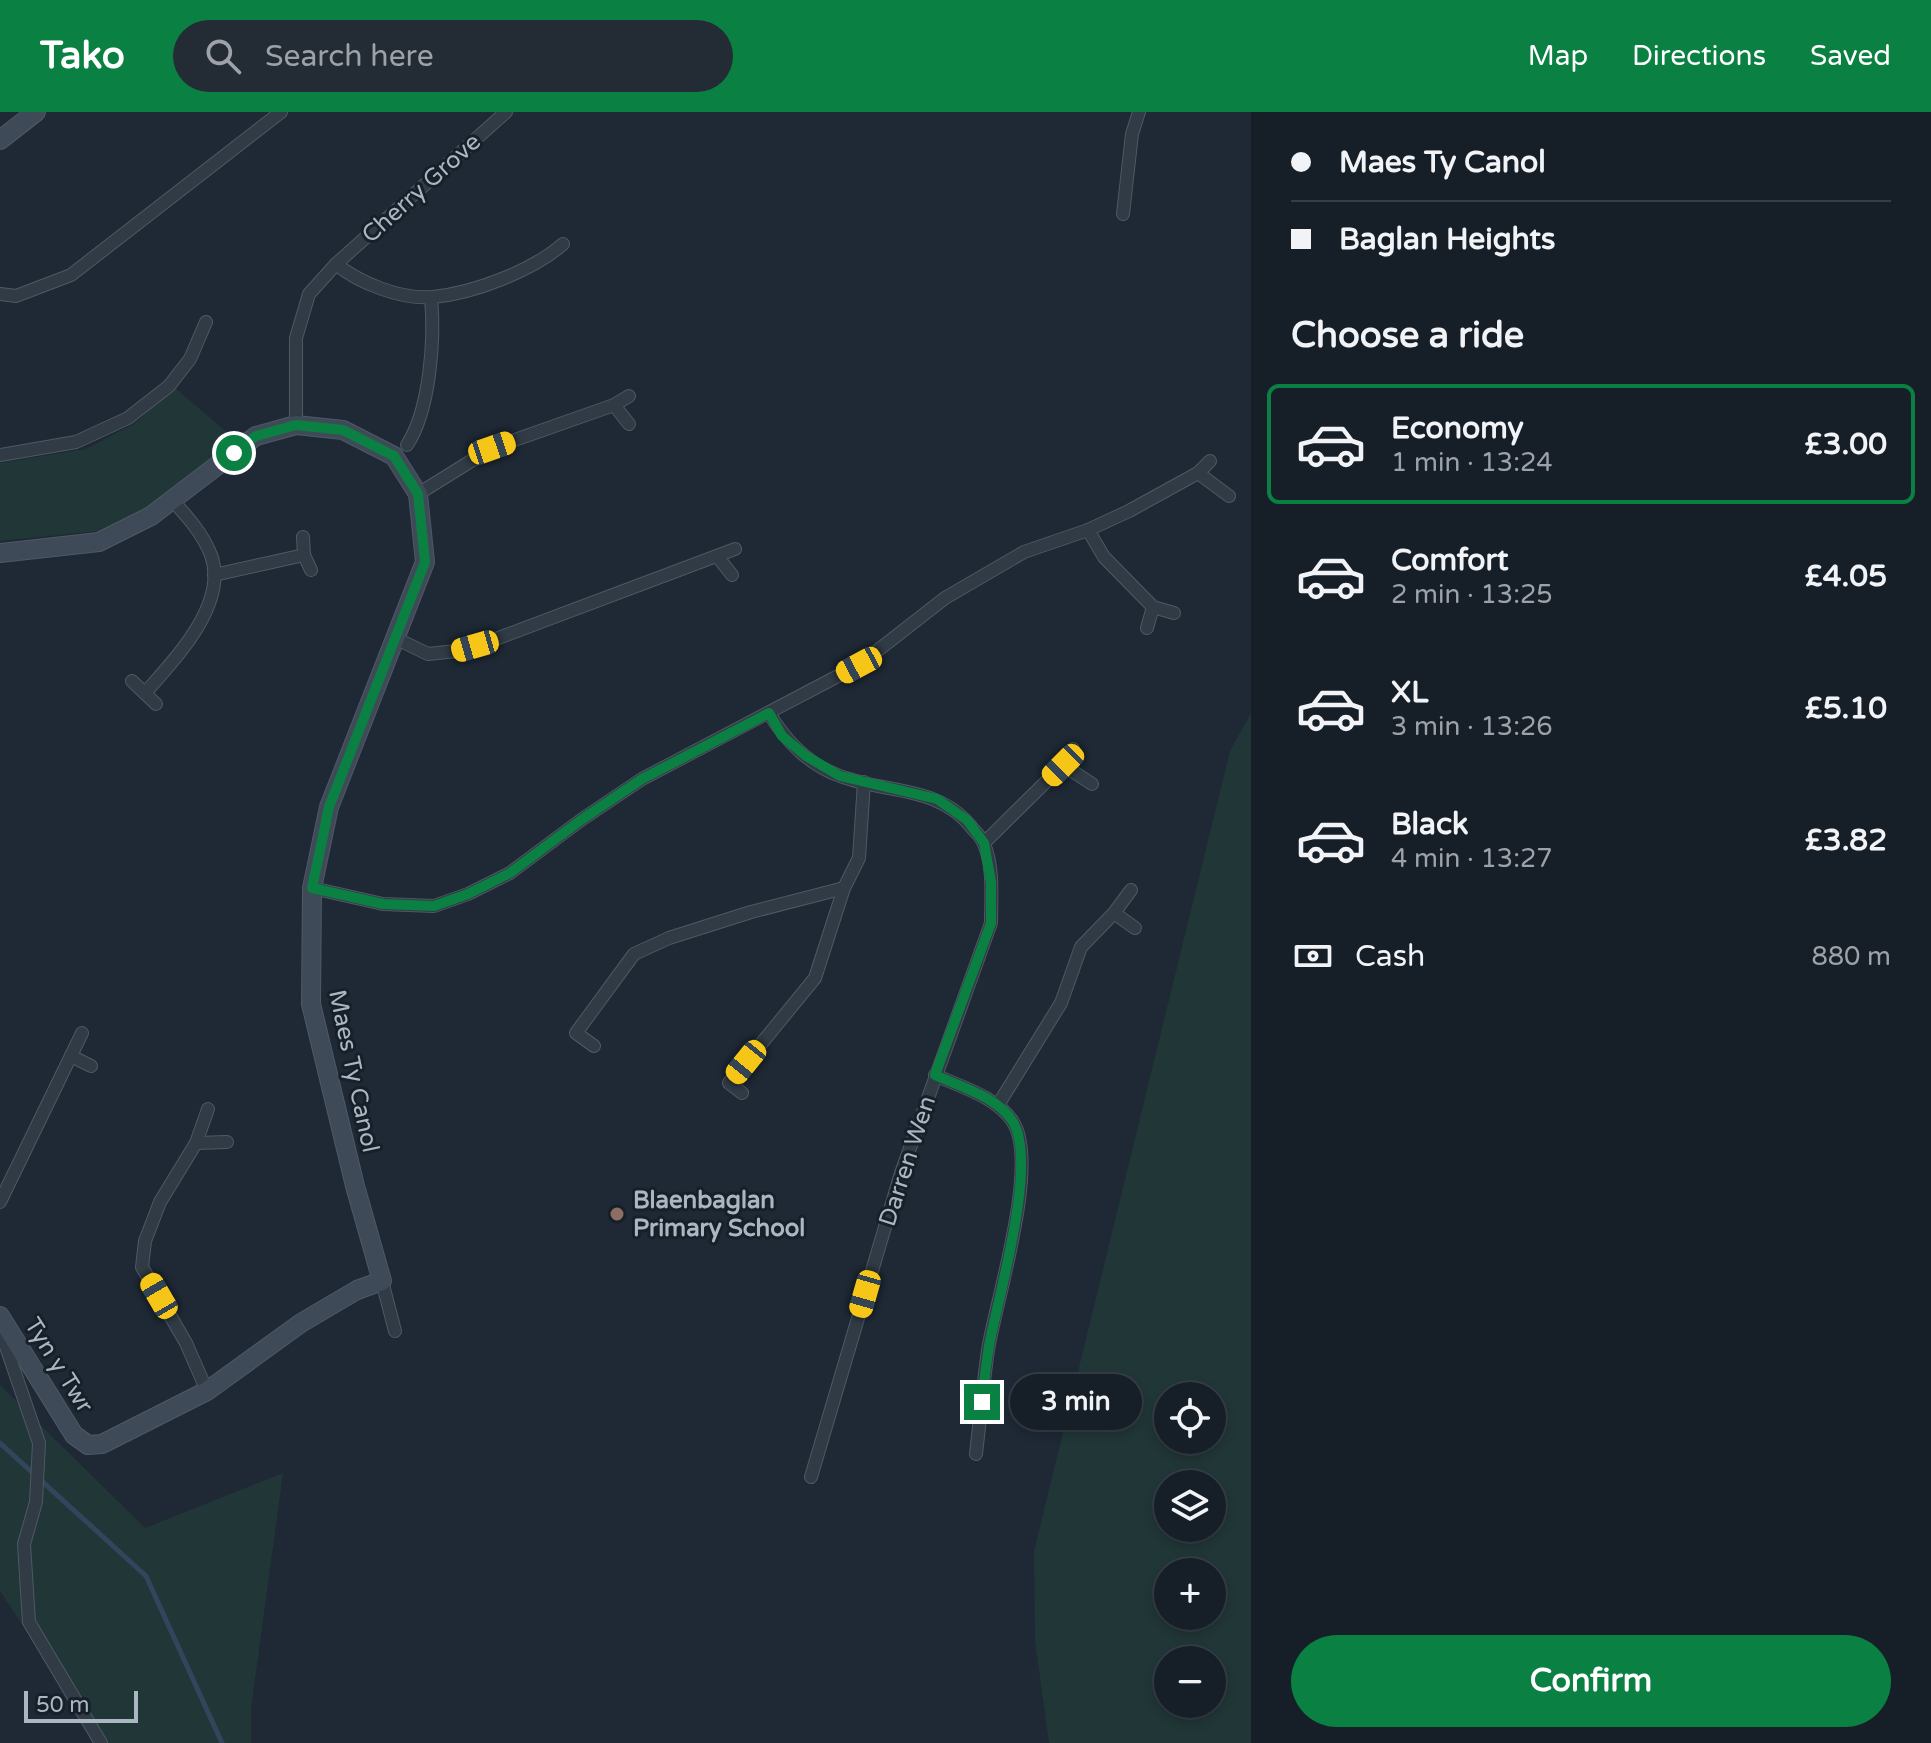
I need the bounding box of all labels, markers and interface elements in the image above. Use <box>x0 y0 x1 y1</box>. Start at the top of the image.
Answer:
search box <box>173 20 733 92</box>
text: Tako <box>40 33 125 79</box>
icon: search <box>201 34 245 78</box>
text: Search here <box>265 38 434 75</box>
text: Map <box>1528 39 1588 73</box>
text: Directions <box>1632 39 1766 73</box>
text: Saved <box>1810 39 1891 73</box>
street label: Cherry Grove <box>356 127 487 249</box>
text: Maes Ty Canol <box>1339 144 1546 181</box>
text: Baglan Heights <box>1339 221 1555 258</box>
text: Choose a ride <box>1291 314 1524 357</box>
icon: car <box>1295 408 1367 480</box>
text: Economy <box>1391 410 1524 447</box>
text: £3.00 <box>1805 426 1887 463</box>
car <box>465 429 519 467</box>
route start <box>216 435 252 471</box>
text: 1 min · 13:24 <box>1391 447 1553 478</box>
icon: car <box>1295 540 1367 612</box>
text: Comfort <box>1391 542 1509 579</box>
text: £4.05 <box>1805 558 1887 595</box>
text: 2 min · 13:25 <box>1391 579 1553 610</box>
car <box>449 628 501 664</box>
car <box>832 643 886 687</box>
icon: car <box>1295 672 1367 744</box>
text: XL <box>1391 674 1428 711</box>
text: £5.10 <box>1805 690 1887 727</box>
text: 3 min · 13:26 <box>1391 711 1553 742</box>
car <box>1038 740 1088 790</box>
icon: car <box>1295 804 1367 876</box>
text: Black <box>1391 806 1468 843</box>
text: £3.82 <box>1805 822 1887 859</box>
text: 4 min · 13:27 <box>1391 843 1553 874</box>
icon: cash <box>1291 934 1335 978</box>
text: Cash <box>1355 938 1425 975</box>
text: 880 m <box>1811 941 1891 972</box>
street label: Maes Ty Canol <box>322 987 385 1155</box>
car <box>722 1036 770 1088</box>
street label: Darren Wen <box>873 1092 942 1230</box>
place label: Blaenbaglan Primary School <box>633 1186 805 1243</box>
marker: Blaenbaglan Primary School <box>608 1205 626 1223</box>
car <box>847 1268 883 1320</box>
car <box>137 1269 181 1323</box>
street label: Tyn y Twr <box>18 1312 100 1419</box>
callout: 3 min <box>1010 1374 1142 1430</box>
map controls <box>1154 1382 1226 1718</box>
button: locate <box>1154 1382 1226 1454</box>
route end <box>964 1384 1000 1420</box>
text: 3 min <box>1041 1386 1111 1417</box>
button: layers <box>1154 1470 1226 1542</box>
button: + <box>1154 1558 1226 1630</box>
button: Confirm <box>1291 1635 1891 1727</box>
button: − <box>1154 1646 1226 1718</box>
scale bar <box>24 1687 138 1723</box>
text: 50 m <box>36 1692 90 1718</box>

